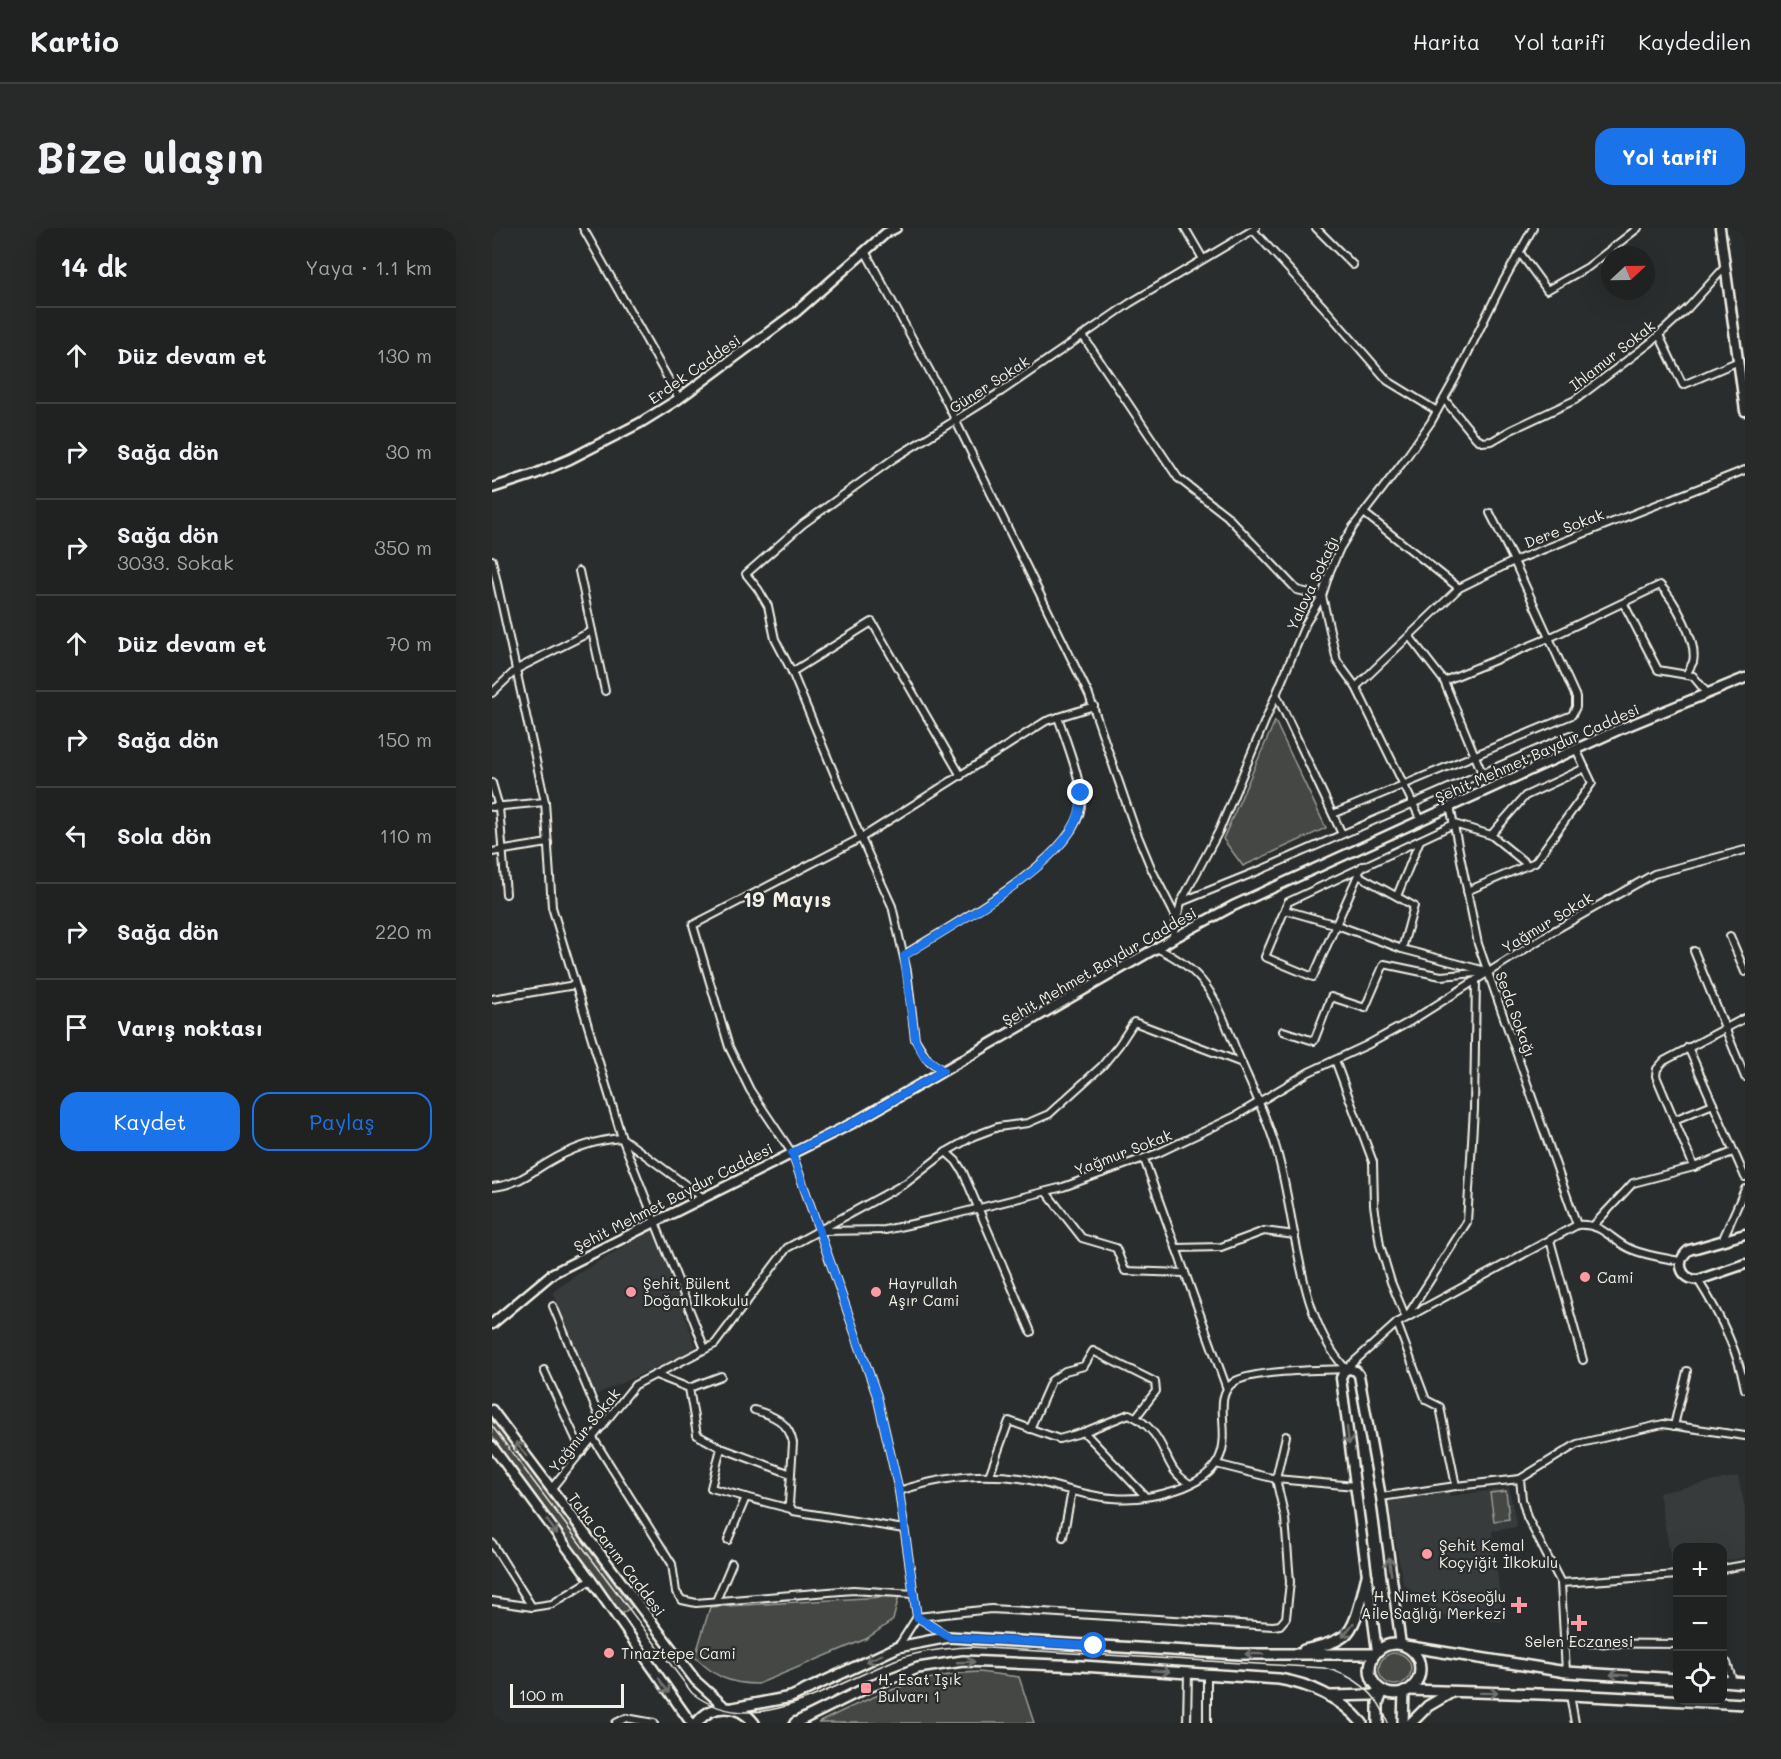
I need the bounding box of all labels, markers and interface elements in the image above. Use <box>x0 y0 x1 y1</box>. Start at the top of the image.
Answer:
text: Kartio <box>30 23 119 59</box>
text: Harita <box>1413 28 1480 55</box>
text: Yol tarifi <box>1513 28 1605 55</box>
text: Kaydedilen <box>1638 28 1751 55</box>
button: Yol tarifi <box>1595 128 1745 185</box>
text: Bize ulaşın <box>36 129 264 184</box>
north arrow <box>1601 246 1655 300</box>
text: 14 dk <box>60 250 128 284</box>
text: Yaya · 1.1 km <box>305 254 432 280</box>
street label: Ihlamur Sokak <box>1565 315 1659 395</box>
street label: Erdek Caddesi <box>644 330 744 408</box>
icon: ahead <box>60 339 93 372</box>
text: Düz devam et <box>117 341 266 370</box>
text: 130 m <box>377 342 432 368</box>
street label: Güner Sokak <box>945 351 1033 417</box>
icon: right <box>60 435 93 468</box>
text: Sağa dön <box>117 437 219 466</box>
text: 30 m <box>386 438 432 464</box>
street label: Dere Sokak <box>1521 504 1607 552</box>
text: Sağa dön <box>117 520 219 549</box>
icon: right <box>60 531 93 564</box>
street label: Yalova Sokağı <box>1281 533 1343 633</box>
text: 350 m <box>374 534 432 560</box>
text: 3033. Sokak <box>117 549 234 575</box>
icon: ahead <box>60 627 93 660</box>
text: Düz devam et <box>117 629 266 658</box>
text: 70 m <box>386 630 432 656</box>
street label: Şehit Mehmet Baydur Caddesi <box>1432 699 1642 807</box>
icon: right <box>60 723 93 756</box>
text: Sağa dön <box>117 725 219 754</box>
text: 150 m <box>377 726 432 752</box>
route end <box>1067 779 1093 805</box>
icon: left <box>60 819 93 852</box>
text: Sola dön <box>117 821 211 850</box>
text: 110 m <box>379 822 432 848</box>
district label: 19 Mayıs <box>743 885 831 913</box>
street label: Yağmur Sokak <box>1498 887 1596 957</box>
street label: Şehit Mehmet Baydur Caddesi <box>998 902 1200 1030</box>
icon: right <box>60 915 93 948</box>
text: Sağa dön <box>117 917 219 946</box>
text: 220 m <box>375 918 432 944</box>
street label: Seda Sokağı <box>1491 969 1541 1059</box>
icon: arrive <box>60 1011 93 1044</box>
text: Varış noktası <box>117 1013 263 1042</box>
button: Kaydet <box>60 1092 240 1151</box>
button: Paylaş <box>252 1092 432 1151</box>
street label: Yağmur Sokak <box>1071 1124 1175 1180</box>
street label: Şehit Mehmet Baydur Caddesi <box>570 1138 776 1256</box>
place label: Cami <box>1597 1267 1634 1287</box>
marker: Cami <box>1578 1270 1592 1284</box>
place label: Şehit Bülent Doğan İlkokulu <box>643 1273 749 1310</box>
place label: Hayrullah Aşır Cami <box>888 1273 959 1310</box>
marker: Şehit Bülent Doğan İlkokulu <box>624 1285 638 1299</box>
marker: Hayrullah Aşır Cami <box>869 1285 883 1299</box>
street label: Yağmur Sokak <box>544 1384 624 1476</box>
one-way arrow <box>1343 1426 1354 1446</box>
one-way arrow <box>514 1441 527 1457</box>
street label: Taha Carım Caddesi <box>564 1488 670 1620</box>
one-way arrow <box>546 1518 558 1534</box>
place label: Şehit Kemal Koçyiğit İlkokulu <box>1439 1535 1558 1572</box>
map controls <box>1673 1543 1727 1705</box>
button: + <box>1673 1543 1727 1597</box>
marker: Şehit Kemal Koçyiğit İlkokulu <box>1420 1547 1434 1561</box>
one-way arrow <box>1384 1556 1395 1576</box>
place label: H. Nimet Köseoğlu Aile Sağlığı Merkezi <box>1361 1586 1506 1623</box>
marker: H. Nimet Köseoğlu Aile Sağlığı Merkezi <box>1510 1596 1528 1614</box>
button: − <box>1673 1597 1727 1651</box>
marker: Selen Eczanesi <box>1572 1616 1586 1630</box>
one-way arrow <box>1342 1622 1355 1638</box>
place label: Selen Eczanesi <box>1525 1631 1633 1651</box>
route start <box>1080 1632 1106 1658</box>
place label: Tınaztepe Cami <box>621 1643 736 1663</box>
marker: Tınaztepe Cami <box>602 1646 616 1660</box>
one-way arrow <box>1244 1648 1264 1659</box>
button: locate <box>1673 1651 1727 1705</box>
one-way arrow <box>865 1653 883 1664</box>
one-way arrow <box>956 1656 976 1667</box>
one-way arrow <box>1151 1665 1171 1676</box>
place label: H. Esat Işık Bulvarı 1 <box>878 1669 961 1706</box>
one-way arrow <box>1610 1669 1630 1680</box>
one-way arrow <box>658 1678 670 1694</box>
scale bar <box>510 1681 624 1708</box>
marker: H. Esat Işık Bulvarı 1 <box>859 1681 873 1695</box>
text: 100 m <box>519 1684 564 1705</box>
one-way arrow <box>1478 1687 1498 1699</box>

